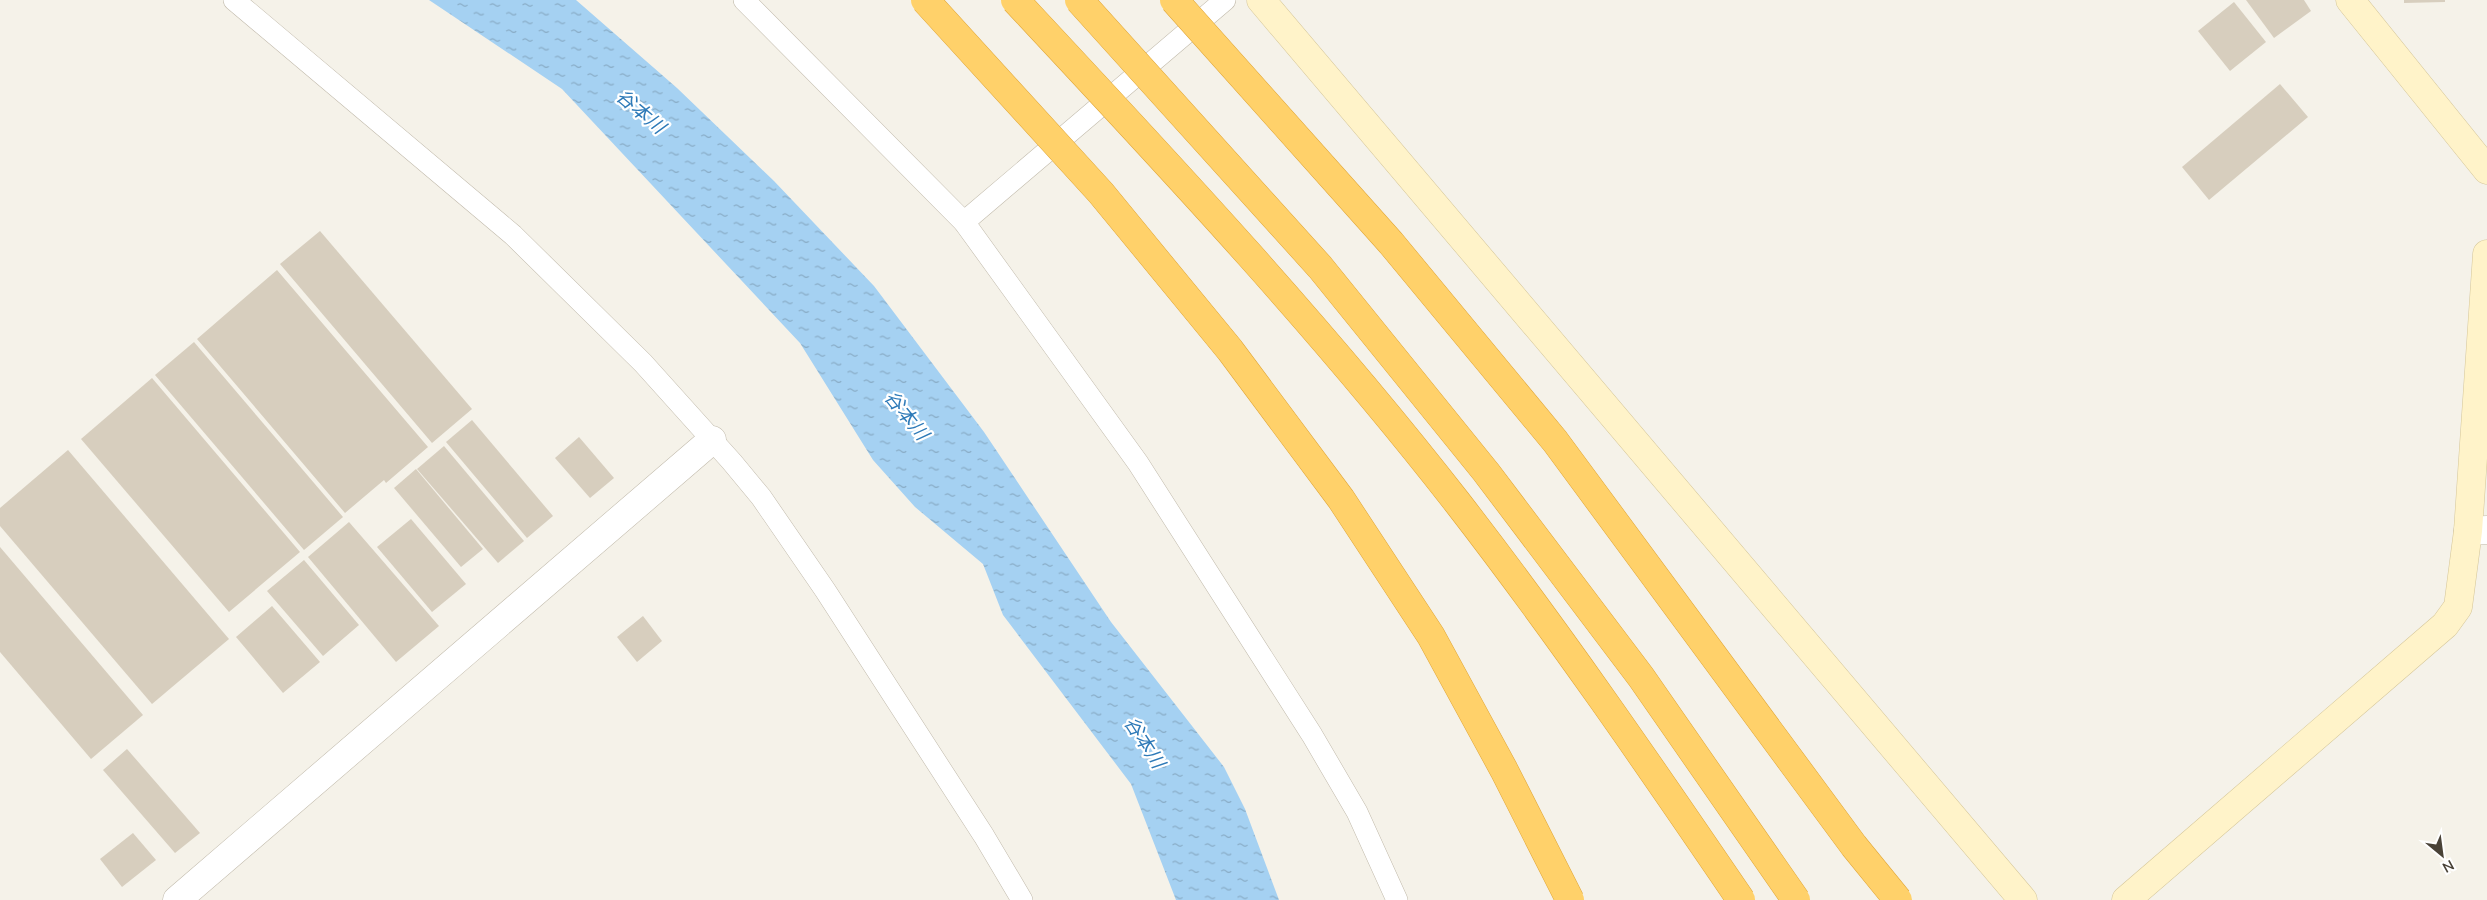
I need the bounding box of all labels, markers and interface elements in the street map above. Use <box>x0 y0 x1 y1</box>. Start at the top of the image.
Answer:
water label: 谷本川 <box>611 83 672 140</box>
water label: 谷本川 <box>880 385 936 446</box>
water label: 谷本川 <box>1119 712 1172 774</box>
north arrow <box>2417 830 2467 880</box>
text: N <box>2439 856 2457 877</box>

